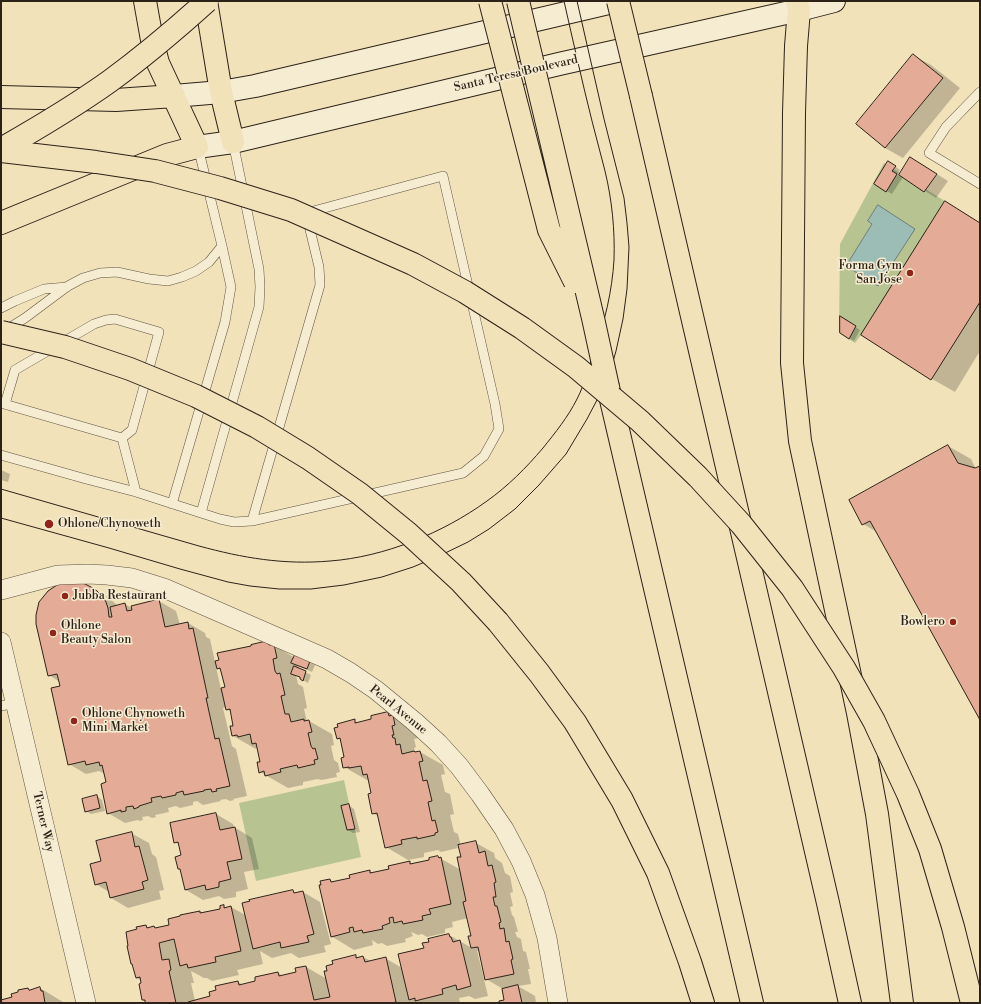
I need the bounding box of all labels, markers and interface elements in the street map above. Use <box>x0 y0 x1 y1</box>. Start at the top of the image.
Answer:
street label: Santa Teresa Boulevard <box>453 53 579 95</box>
place label: Forma Gym San Jose <box>839 259 902 287</box>
marker: Forma Gym San Jose <box>905 268 915 278</box>
place label: Ohlone/Chynoweth <box>58 517 161 531</box>
marker: Ohlone/Chynoweth <box>43 518 55 530</box>
place label: Jubba Restaurant <box>73 589 167 603</box>
marker: Jubba Restaurant <box>60 591 70 601</box>
place label: Bowlero <box>900 615 945 629</box>
marker: Bowlero <box>948 617 958 627</box>
place label: Ohlone Beauty Salon <box>61 619 131 647</box>
marker: Ohlone Beauty Salon <box>48 628 58 638</box>
street label: Pearl Avenue <box>366 682 430 738</box>
place label: Ohlone Chynoweth Mini Market <box>82 707 185 735</box>
marker: Ohlone Chynoweth Mini Market <box>69 716 79 726</box>
street label: Terner Way <box>29 790 57 854</box>

